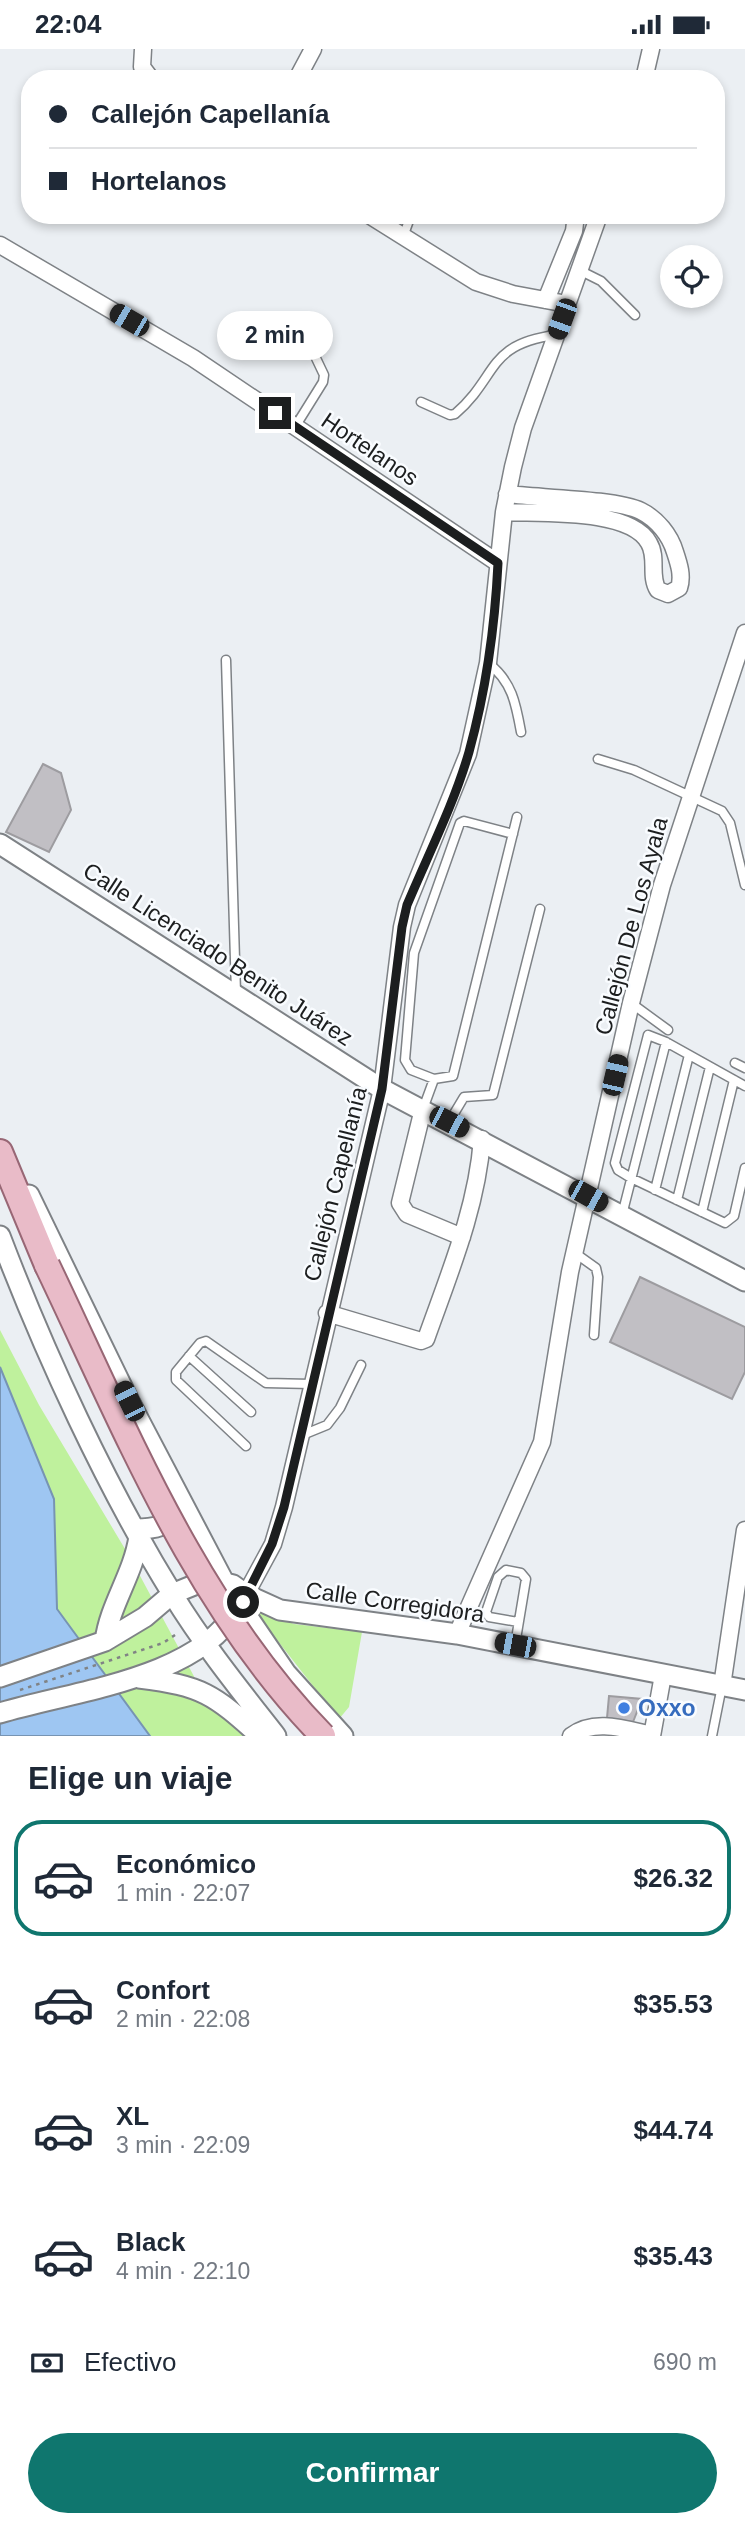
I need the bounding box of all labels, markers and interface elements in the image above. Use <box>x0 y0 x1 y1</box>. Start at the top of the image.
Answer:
text: 22:04 <box>35 9 102 39</box>
text: Callejón Capellanía <box>91 99 329 129</box>
text: Hortelanos <box>91 166 227 196</box>
map controls <box>660 245 723 308</box>
button: locate <box>660 245 723 308</box>
car <box>545 296 580 342</box>
car <box>106 300 153 340</box>
callout: 2 min <box>217 311 333 361</box>
text: 2 min <box>245 322 305 348</box>
route end <box>259 397 291 429</box>
street label: Hortelanos <box>317 407 423 491</box>
street label: Callejón De Los Ayala <box>589 814 673 1038</box>
street label: Calle Licenciado Benito Juárez <box>78 857 358 1051</box>
car <box>601 1052 630 1098</box>
street label: Callejón Capellanía <box>298 1084 372 1284</box>
car <box>426 1103 473 1141</box>
car <box>565 1177 612 1215</box>
car <box>111 1378 148 1424</box>
street label: Calle Corregidora <box>304 1577 486 1627</box>
route start <box>227 1586 259 1618</box>
car <box>493 1631 538 1659</box>
place label: Oxxo <box>638 1695 696 1721</box>
marker: Oxxo <box>616 1700 632 1716</box>
text: Elige un viaje <box>28 1760 233 1796</box>
icon: car <box>32 1847 95 1910</box>
text: Económico <box>116 1849 256 1879</box>
text: $26.32 <box>633 1863 713 1893</box>
text: 1 min · 22:07 <box>116 1880 250 1906</box>
icon: car <box>32 1973 95 2036</box>
text: Confort <box>116 1975 210 2005</box>
text: $35.53 <box>633 1989 713 2019</box>
text: 2 min · 22:08 <box>116 2006 250 2032</box>
icon: car <box>32 2099 95 2162</box>
text: XL <box>116 2101 149 2131</box>
text: $44.74 <box>633 2115 713 2145</box>
text: 3 min · 22:09 <box>116 2132 250 2158</box>
icon: car <box>32 2225 95 2288</box>
text: Black <box>116 2227 185 2257</box>
text: $35.43 <box>633 2241 713 2271</box>
text: 4 min · 22:10 <box>116 2258 250 2284</box>
icon: cash <box>28 2344 66 2382</box>
text: Efectivo <box>84 2347 177 2377</box>
text: 690 m <box>653 2349 717 2375</box>
button: Confirmar <box>28 2433 717 2513</box>

